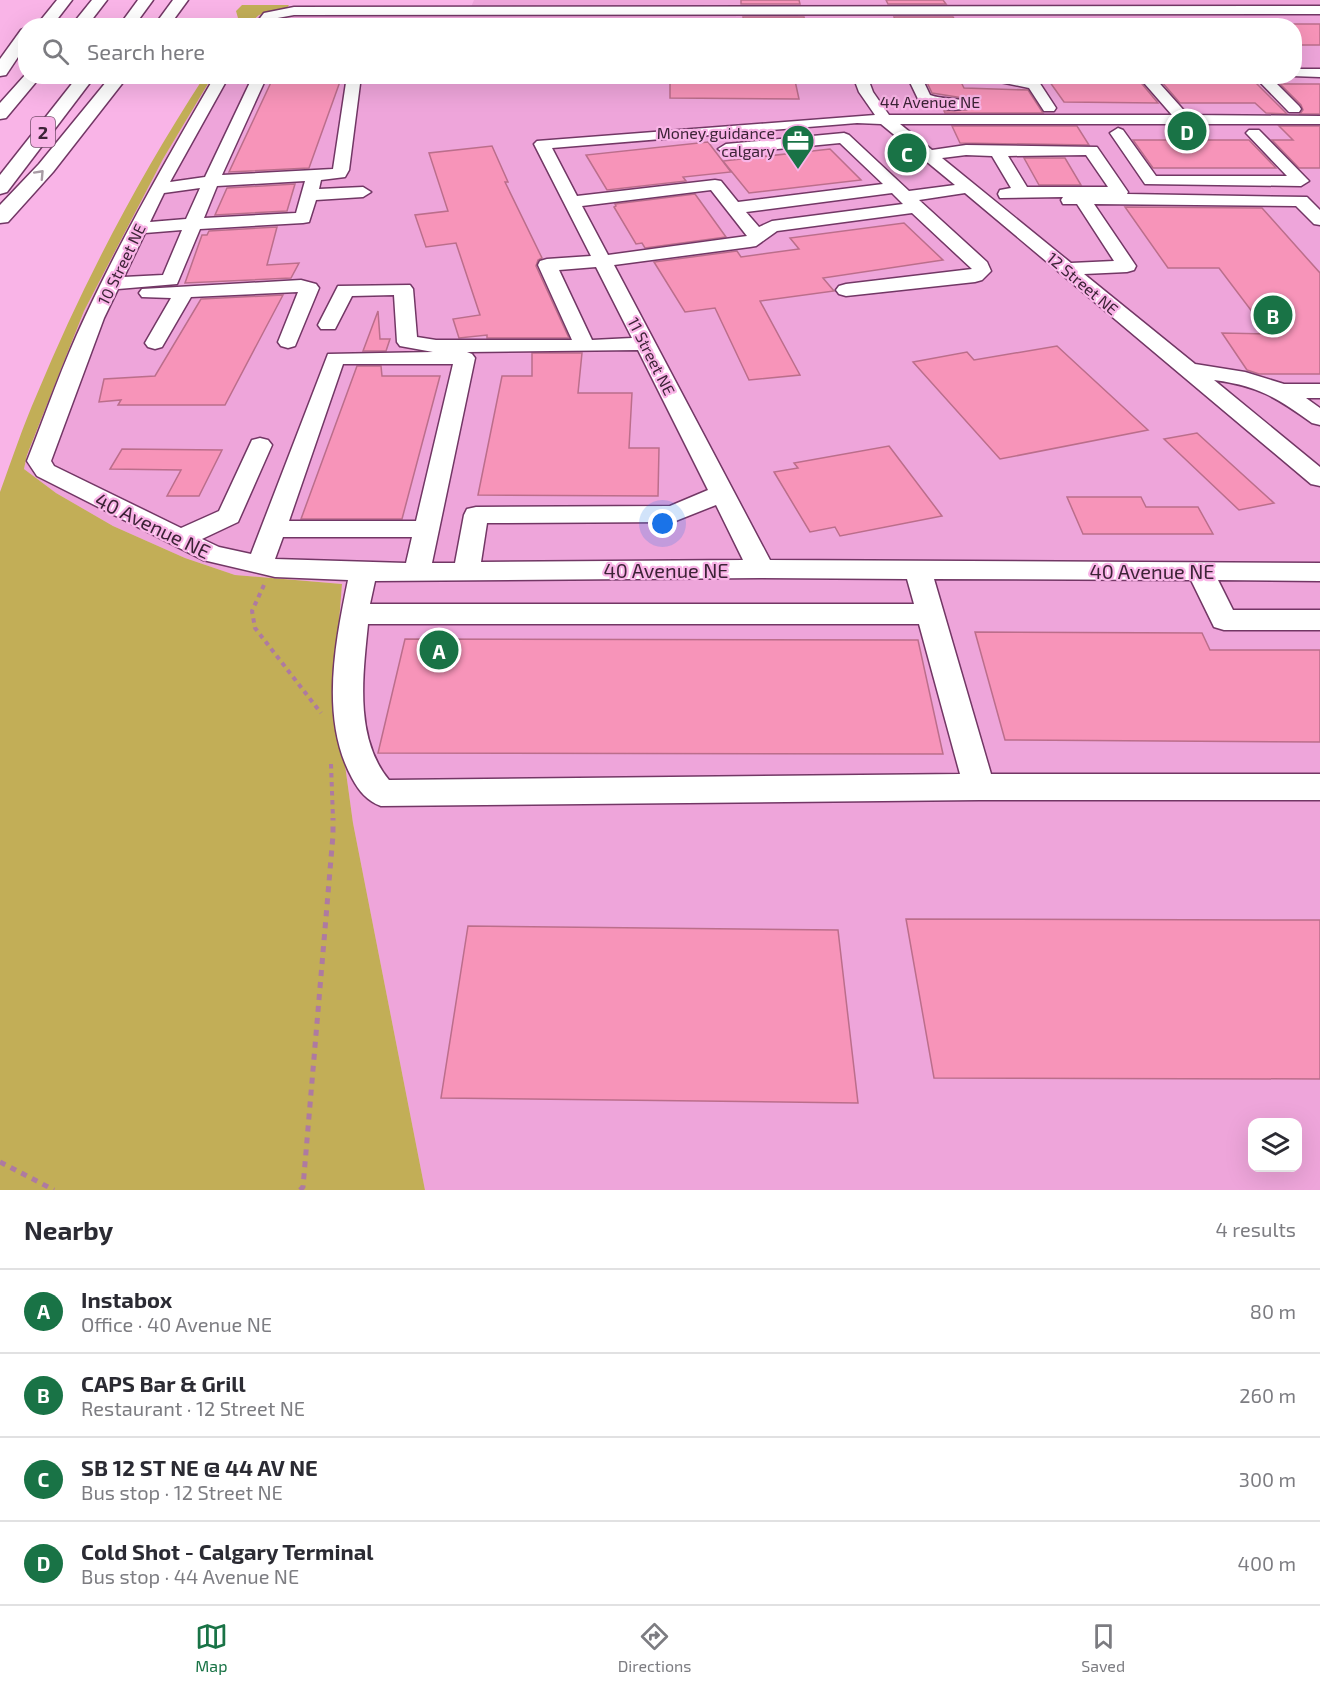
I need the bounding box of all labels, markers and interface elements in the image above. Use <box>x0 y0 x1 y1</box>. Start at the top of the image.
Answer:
search box <box>18 18 1302 84</box>
icon: search <box>39 35 72 68</box>
text: Search here <box>87 38 205 64</box>
street label: 44 Avenue NE <box>880 92 980 111</box>
pin: D <box>1168 108 1206 154</box>
road number: 2 <box>31 117 55 147</box>
place label: Money guidance calgary <box>657 123 776 160</box>
office icon: Money guidance calgary <box>780 123 816 170</box>
pin: C <box>888 130 926 176</box>
one-way arrow <box>33 171 44 181</box>
street label: 10 Street NE <box>93 220 149 308</box>
street label: 12 Street NE <box>1043 248 1123 318</box>
pin: B <box>1254 292 1292 338</box>
street label: 11 Street NE <box>624 314 680 398</box>
street label: 40 Avenue NE <box>92 487 214 563</box>
your location <box>648 509 677 538</box>
street label: 40 Avenue NE <box>603 558 729 582</box>
street label: 40 Avenue NE <box>1089 559 1215 583</box>
pin: A <box>420 628 458 672</box>
map controls <box>1248 1118 1302 1172</box>
button: layers <box>1248 1118 1302 1172</box>
text: Nearby <box>24 1214 113 1245</box>
text: 4 results <box>1216 1217 1296 1241</box>
text: Instabox <box>81 1286 172 1312</box>
text: A <box>37 1299 50 1323</box>
text: 80 m <box>1250 1299 1296 1323</box>
text: Office · 40 Avenue NE <box>81 1312 272 1336</box>
text: CAPS Bar & Grill <box>81 1370 246 1396</box>
text: B <box>37 1383 50 1407</box>
text: 260 m <box>1239 1383 1296 1407</box>
text: Restaurant · 12 Street NE <box>81 1396 305 1420</box>
text: SB 12 ST NE @ 44 AV NE <box>81 1454 318 1480</box>
text: C <box>38 1467 49 1491</box>
text: 300 m <box>1239 1467 1296 1491</box>
text: Bus stop · 12 Street NE <box>81 1480 283 1504</box>
text: Cold Shot - Calgary Terminal <box>81 1538 374 1564</box>
text: D <box>37 1551 50 1575</box>
text: 400 m <box>1238 1551 1296 1575</box>
text: Bus stop · 44 Avenue NE <box>81 1564 299 1588</box>
tab: Map <box>195 1620 228 1675</box>
tab: Directions <box>618 1620 691 1675</box>
tab: Saved <box>1081 1620 1125 1675</box>

